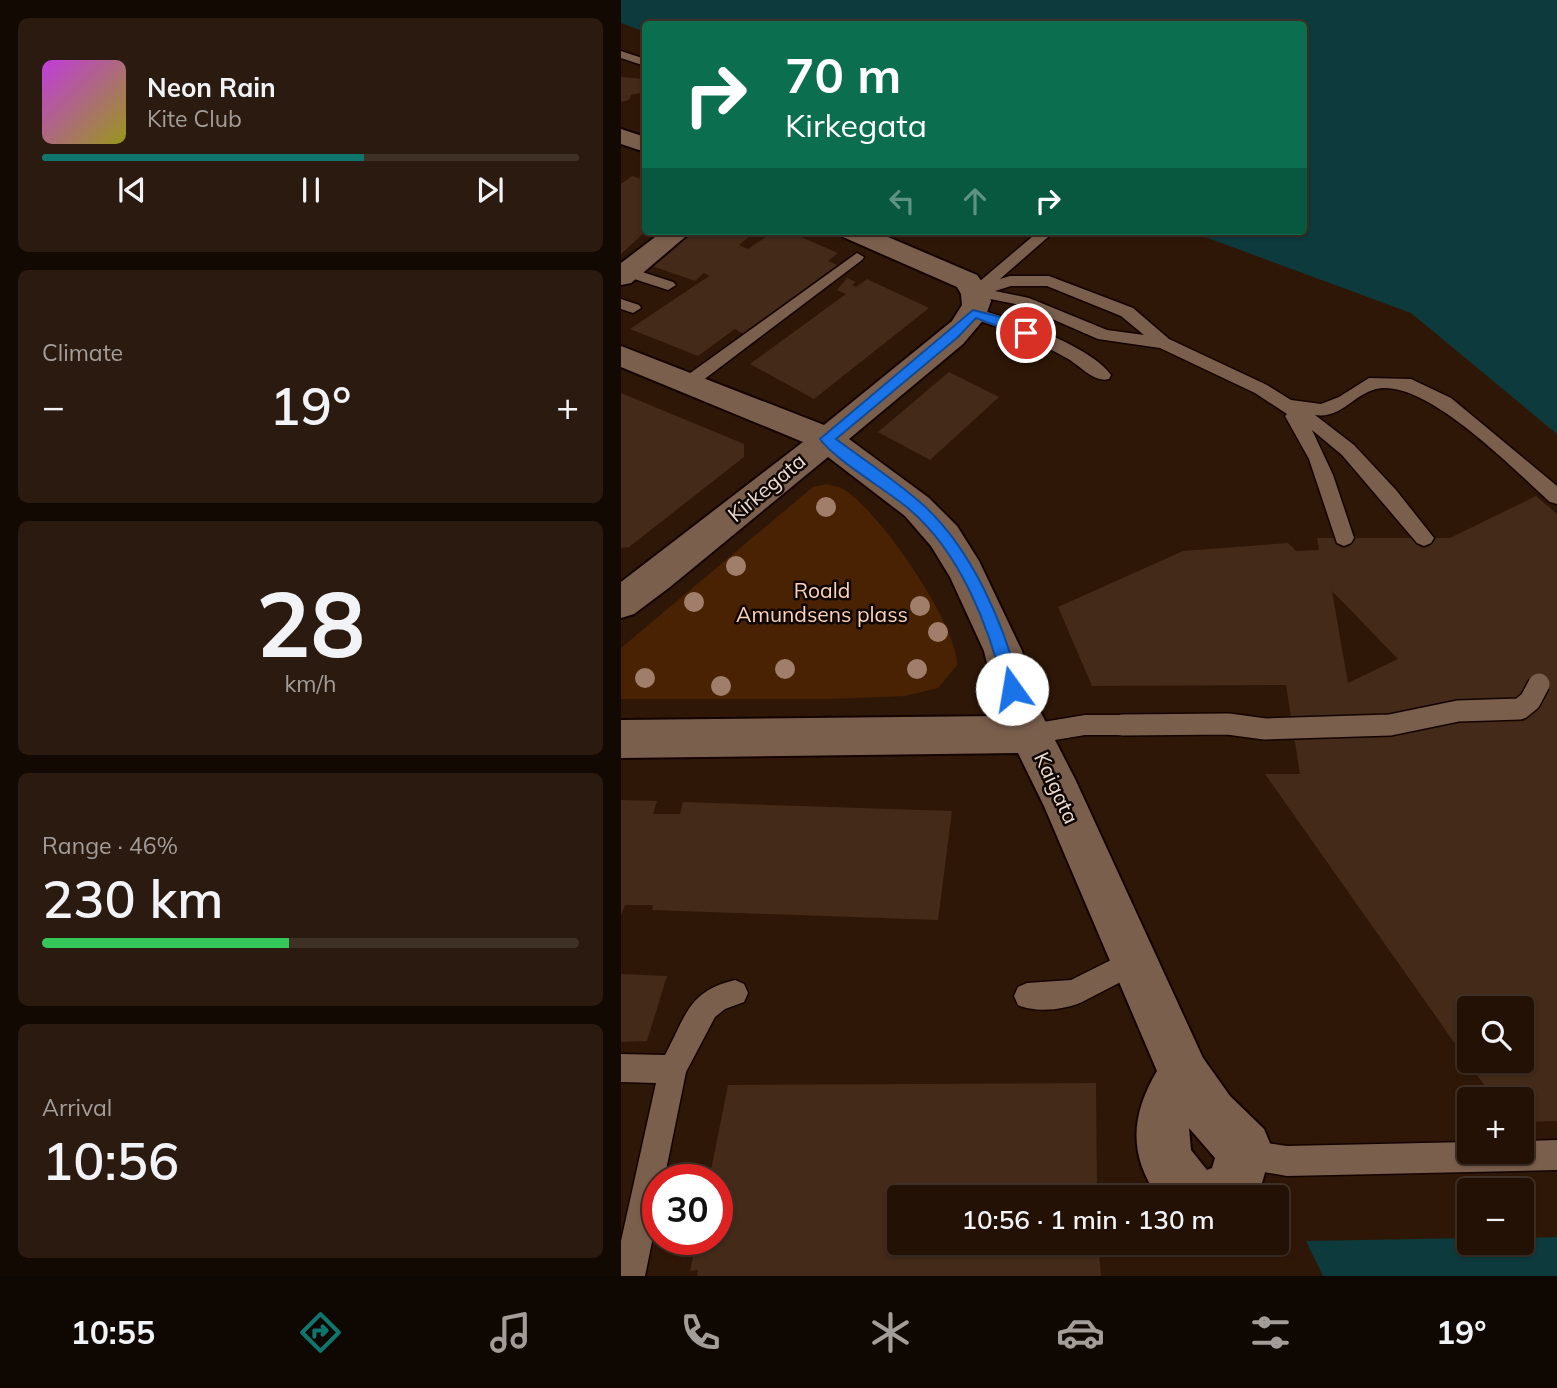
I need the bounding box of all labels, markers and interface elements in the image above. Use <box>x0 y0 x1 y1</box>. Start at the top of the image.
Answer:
text: 70 m <box>785 44 901 105</box>
icon: right <box>670 49 761 140</box>
text: Neon Rain <box>147 71 276 104</box>
text: Kite Club <box>147 104 242 133</box>
text: Kirkegata <box>785 105 927 145</box>
icon: previous <box>113 171 151 209</box>
icon: pause <box>292 171 330 209</box>
icon: next <box>471 171 509 209</box>
icon: left <box>883 182 921 220</box>
icon: ahead <box>956 182 994 220</box>
icon: right <box>1029 182 1067 220</box>
pin <box>996 303 1056 363</box>
icon: arrive <box>1007 314 1045 352</box>
text: Climate <box>42 338 123 367</box>
text: 19° <box>270 373 351 438</box>
text: − <box>42 382 65 430</box>
text: + <box>556 382 579 430</box>
street label: Kirkegata <box>722 447 810 527</box>
text: 28 <box>256 566 365 680</box>
park label: Roald Amundsens plass <box>736 577 908 627</box>
position arrow <box>975 652 1049 726</box>
text: km/h <box>284 669 337 698</box>
street label: Kaigata <box>1029 748 1085 828</box>
text: Range · 46% <box>42 831 178 860</box>
text: 230 km <box>42 866 223 931</box>
map controls <box>1457 996 1534 1255</box>
button: search <box>1457 996 1534 1073</box>
button: + <box>1457 1087 1534 1164</box>
text: Arrival <box>42 1093 112 1122</box>
text: 10:56 <box>42 1128 179 1193</box>
speed limit sign: 30 <box>642 1164 733 1255</box>
button: − <box>1457 1178 1534 1255</box>
text: 10:56 · 1 min · 130 m <box>961 1203 1215 1236</box>
icon: directions <box>296 1308 345 1357</box>
icon: music <box>486 1308 535 1357</box>
icon: phone <box>676 1308 725 1357</box>
icon: climate <box>866 1308 915 1357</box>
icon: car <box>1056 1308 1105 1357</box>
icon: filters <box>1246 1308 1295 1357</box>
text: 10:55 <box>70 1312 155 1352</box>
text: 19° <box>1436 1312 1486 1352</box>

